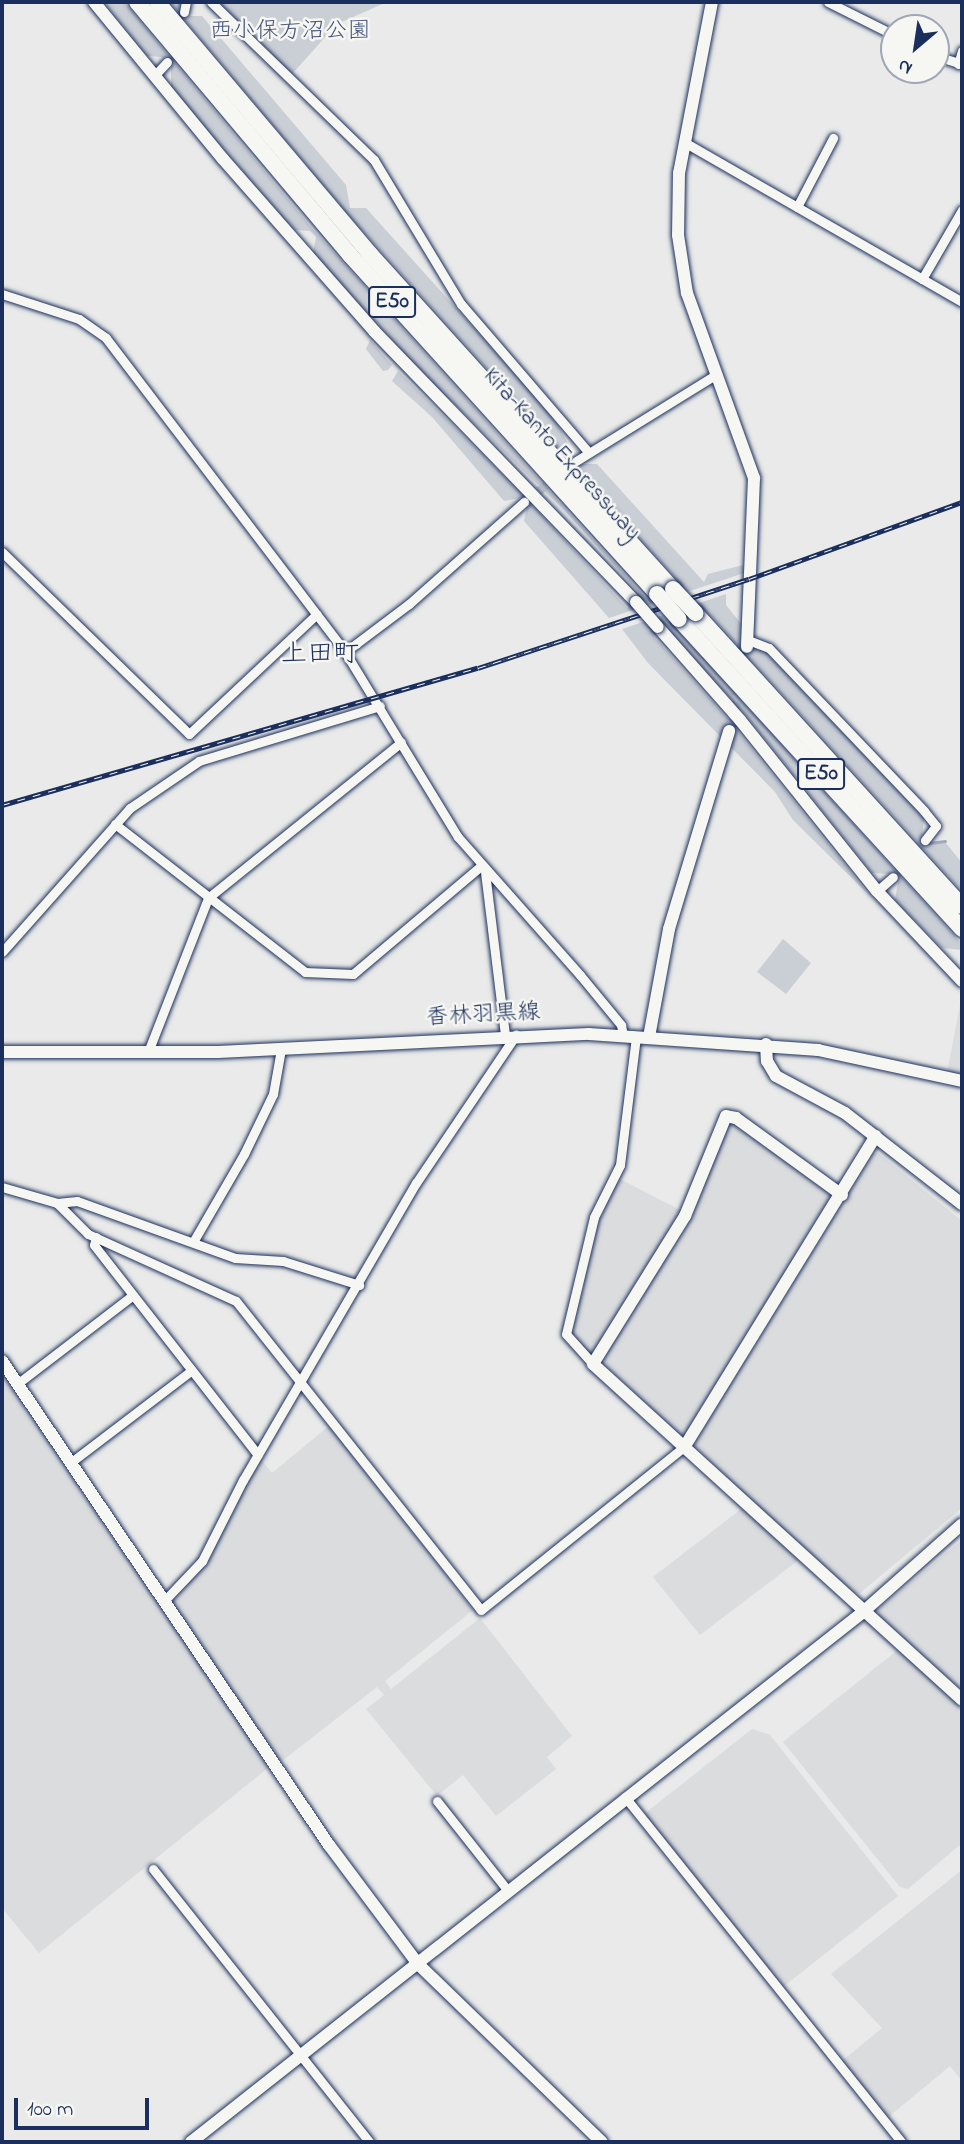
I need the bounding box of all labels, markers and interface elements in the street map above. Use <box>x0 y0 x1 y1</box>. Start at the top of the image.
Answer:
north arrow <box>880 14 950 84</box>
park label: 西小保方沼公園 <box>210 18 370 46</box>
text: N <box>893 51 918 81</box>
road number: E50 <box>368 284 416 320</box>
street label: Kita-Kanto Expressway <box>476 363 646 547</box>
district label: 上田町 <box>281 640 359 672</box>
road number: E50 <box>796 756 846 792</box>
street label: 香林羽黒線 <box>425 999 541 1033</box>
scale bar <box>18 2084 152 2128</box>
text: 100 m <box>27 2095 73 2125</box>

